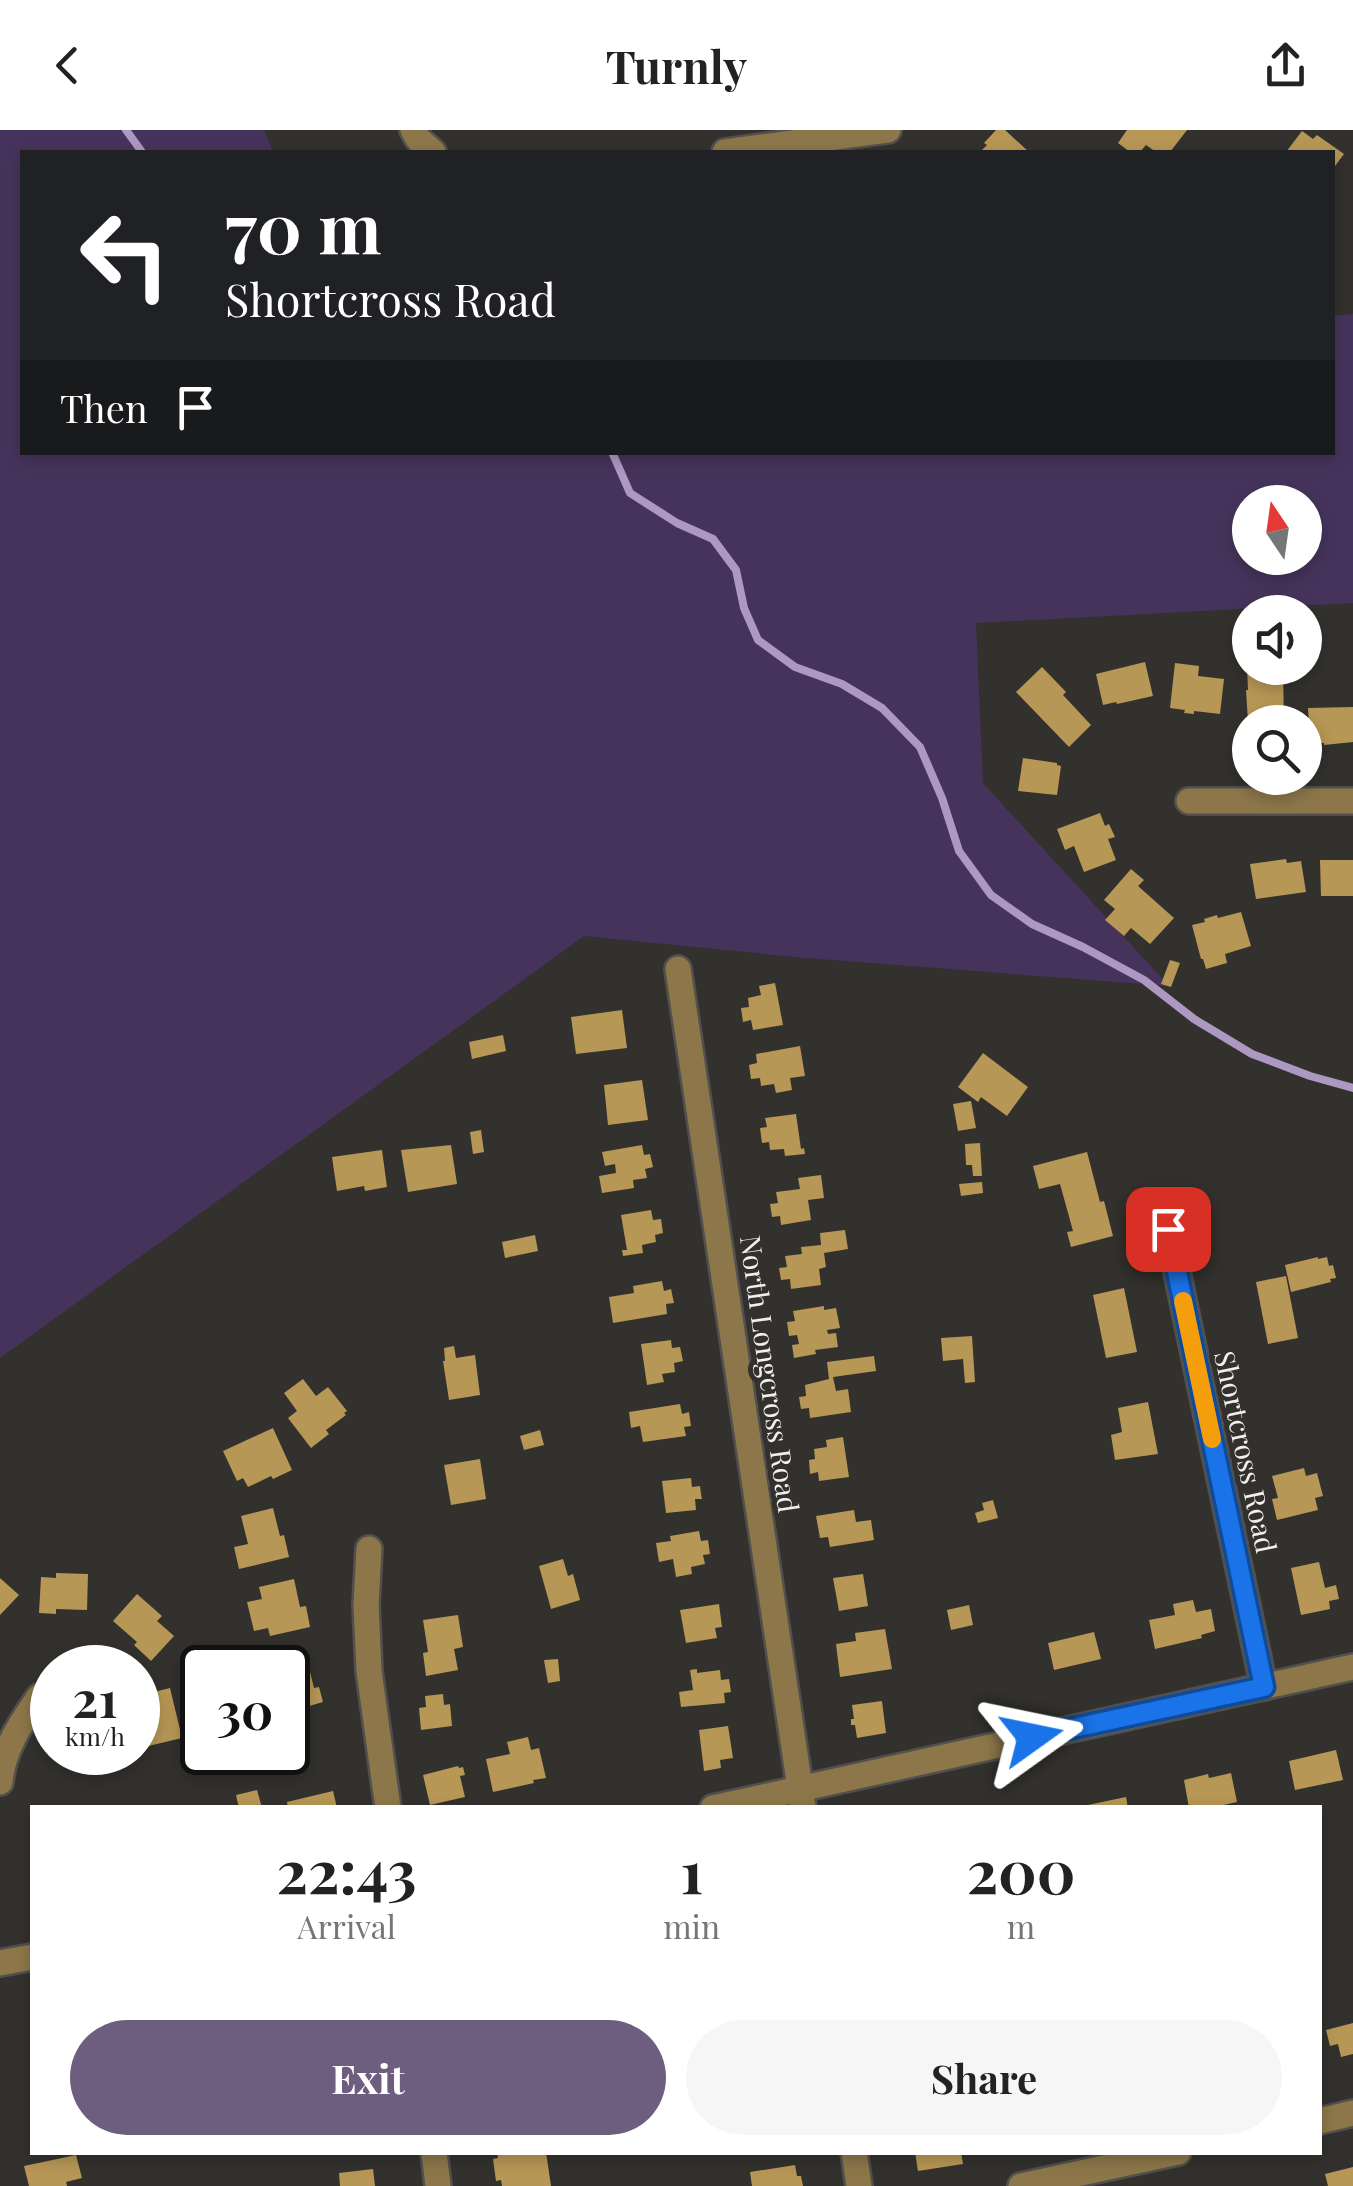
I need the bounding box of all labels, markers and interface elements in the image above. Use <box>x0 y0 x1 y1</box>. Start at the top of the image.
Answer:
text: Turnly <box>606 35 747 95</box>
icon: back <box>40 38 95 93</box>
icon: share <box>1258 38 1313 93</box>
text: 70 m <box>225 178 382 272</box>
icon: left <box>60 190 190 320</box>
text: Shortcross Road <box>225 268 556 328</box>
icon: arrive <box>168 380 223 435</box>
text: Then <box>60 382 148 433</box>
north arrow <box>1232 485 1322 575</box>
map controls <box>1232 485 1322 795</box>
button: sound <box>1232 595 1322 685</box>
button: search <box>1232 705 1322 795</box>
pin <box>1126 1187 1211 1272</box>
icon: arrive <box>1141 1202 1196 1257</box>
street label: North Longcross Road <box>733 1233 808 1515</box>
street label: Shortcross Road <box>1207 1347 1286 1556</box>
speed limit sign: 30 <box>180 1645 310 1775</box>
text: 21 <box>72 1664 118 1731</box>
position arrow <box>980 1685 1084 1789</box>
text: km/h <box>65 1719 125 1752</box>
text: 22:43 <box>277 1829 417 1909</box>
text: 1 <box>680 1829 703 1909</box>
text: 200 <box>967 1829 1075 1909</box>
text: Arrival <box>297 1904 396 1947</box>
text: min <box>663 1904 720 1947</box>
text: m <box>1007 1904 1035 1947</box>
button: Exit <box>70 2020 666 2135</box>
button: Share <box>686 2020 1282 2135</box>

